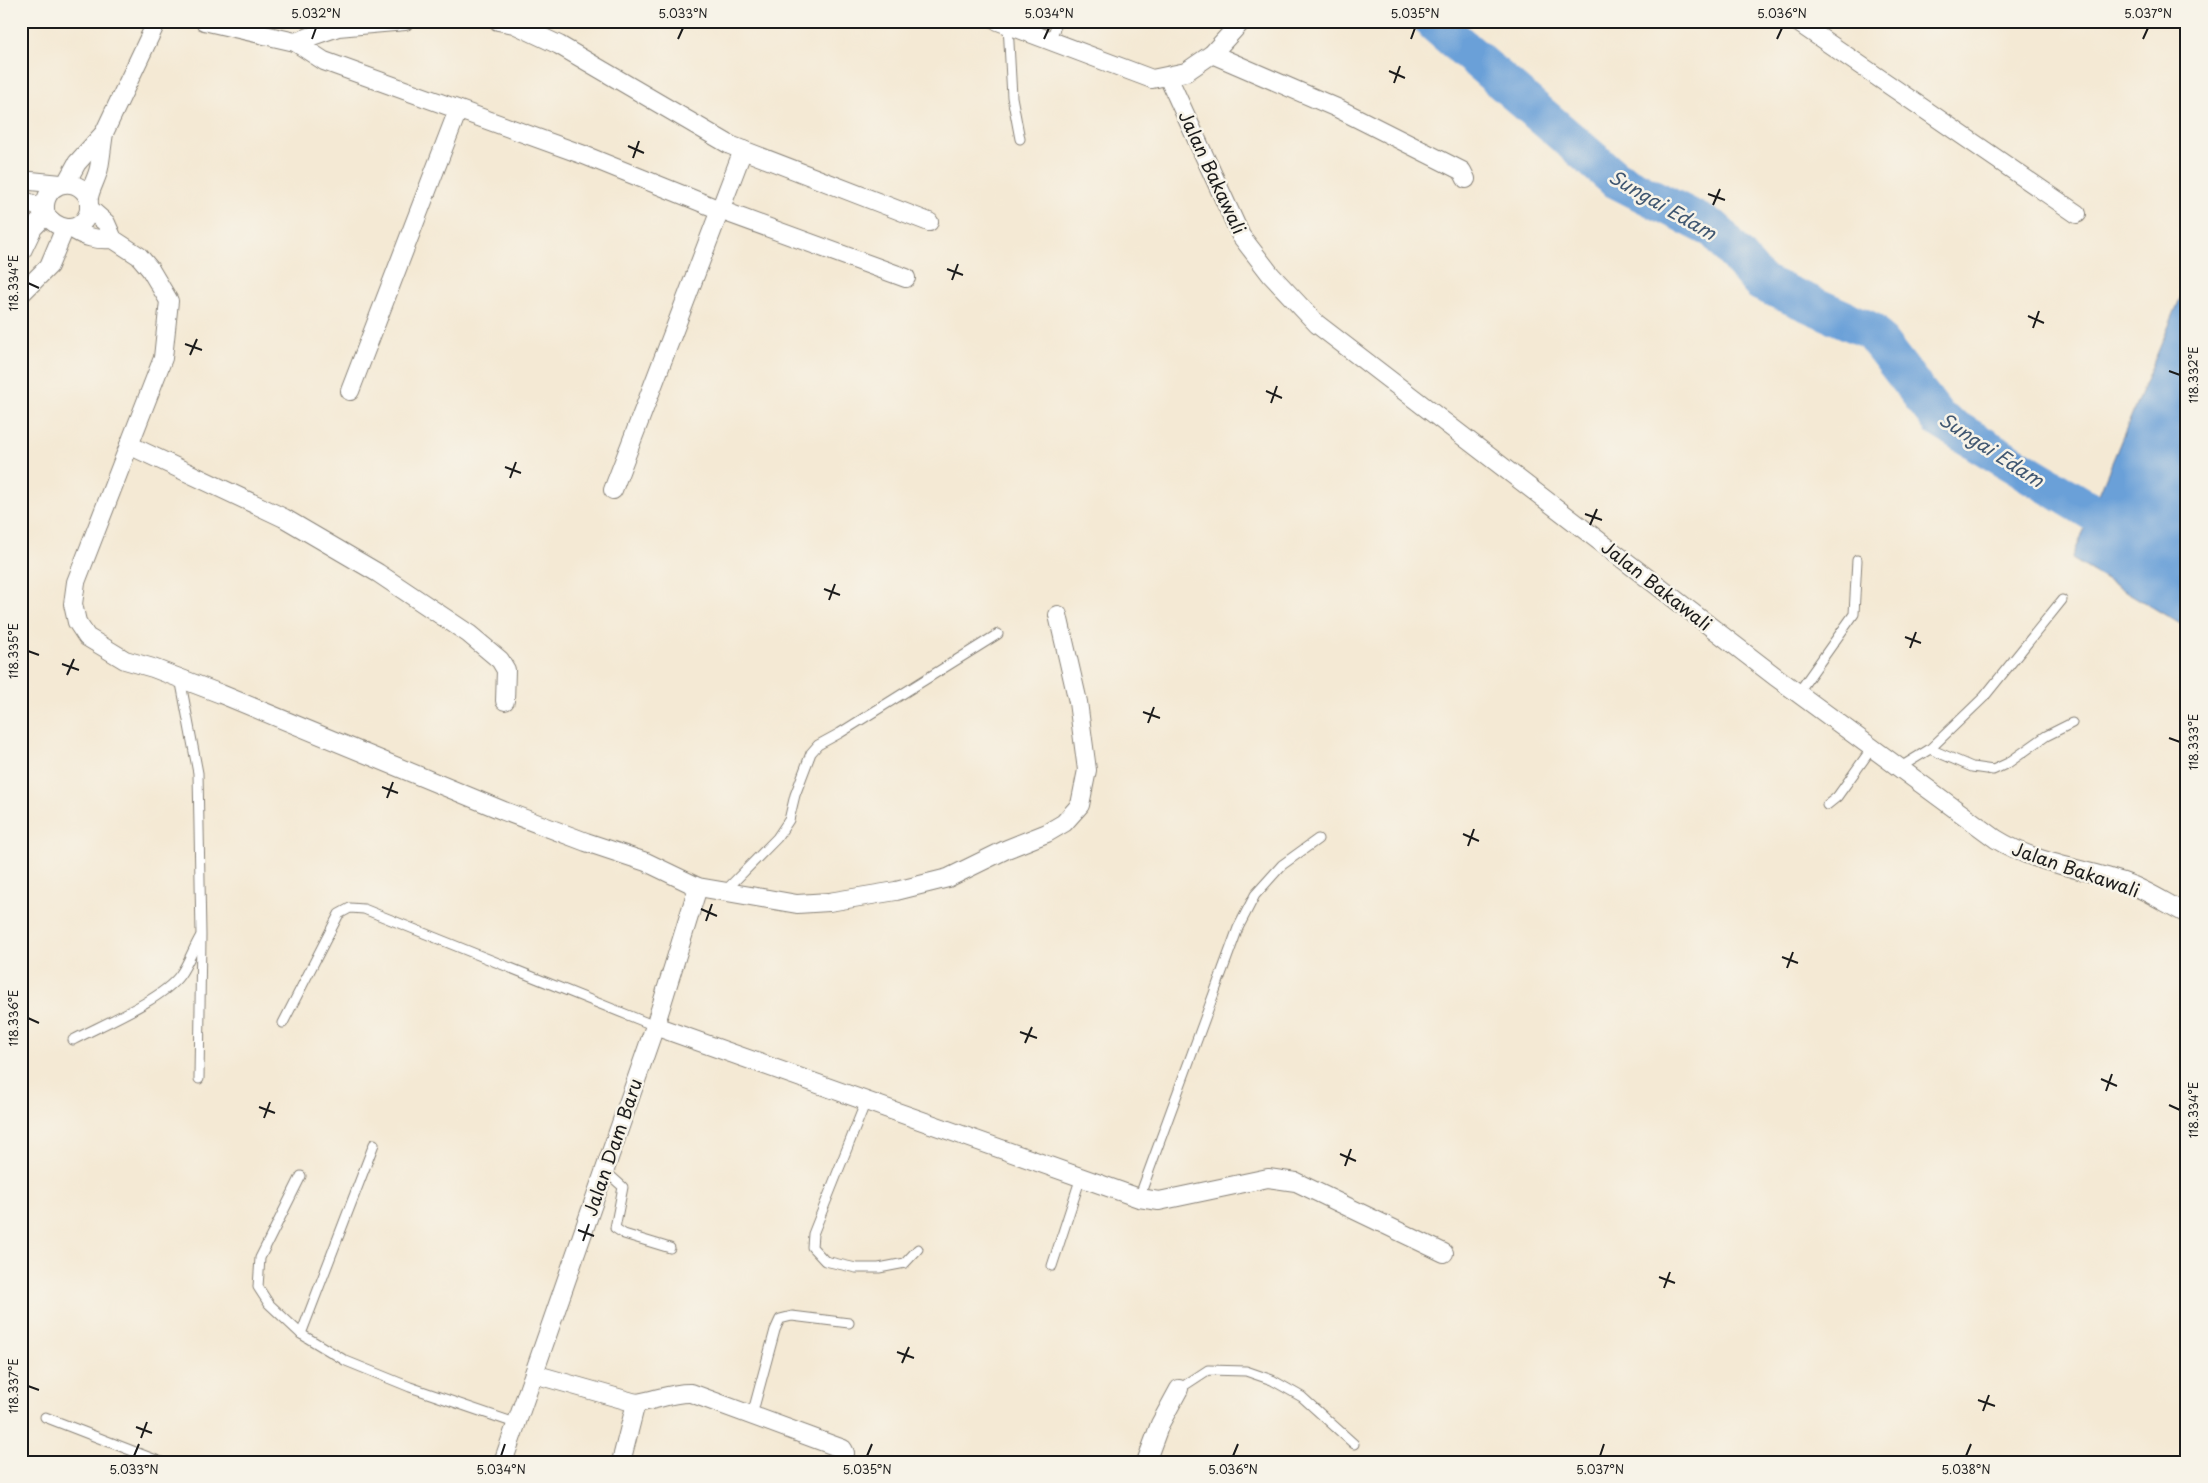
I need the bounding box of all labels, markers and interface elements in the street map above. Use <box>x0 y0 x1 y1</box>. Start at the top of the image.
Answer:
text: 5.032°N <box>291 4 341 22</box>
text: 5.033°N <box>658 4 708 22</box>
text: 5.034°N <box>1024 4 1074 22</box>
text: 5.035°N <box>1390 4 1440 22</box>
text: 5.036°N <box>1757 4 1807 22</box>
text: 5.037°N <box>2124 4 2172 22</box>
street label: Jalan Bakawali <box>1173 106 1253 238</box>
water label: Sungai Edam <box>1604 162 1722 246</box>
text: 118.334°E <box>4 255 22 311</box>
text: 118.332°E <box>2184 347 2202 403</box>
water label: Sungai Edam <box>1934 405 2050 494</box>
street label: Jalan Bakawali <box>1596 533 1718 637</box>
text: 118.335°E <box>4 623 22 679</box>
text: 118.333°E <box>2184 714 2202 770</box>
street label: Jalan Bakawali <box>2008 834 2144 904</box>
text: 118.336°E <box>4 990 22 1046</box>
street label: Jalan Dam Baru <box>576 1075 648 1219</box>
text: 118.334°E <box>2184 1082 2202 1138</box>
text: 118.337°E <box>4 1358 22 1414</box>
text: 5.033°N <box>109 1460 159 1478</box>
text: 5.034°N <box>476 1460 526 1478</box>
text: 5.035°N <box>842 1460 892 1478</box>
text: 5.036°N <box>1208 1460 1258 1478</box>
text: 5.037°N <box>1576 1460 1624 1478</box>
text: 5.038°N <box>1941 1460 1991 1478</box>

